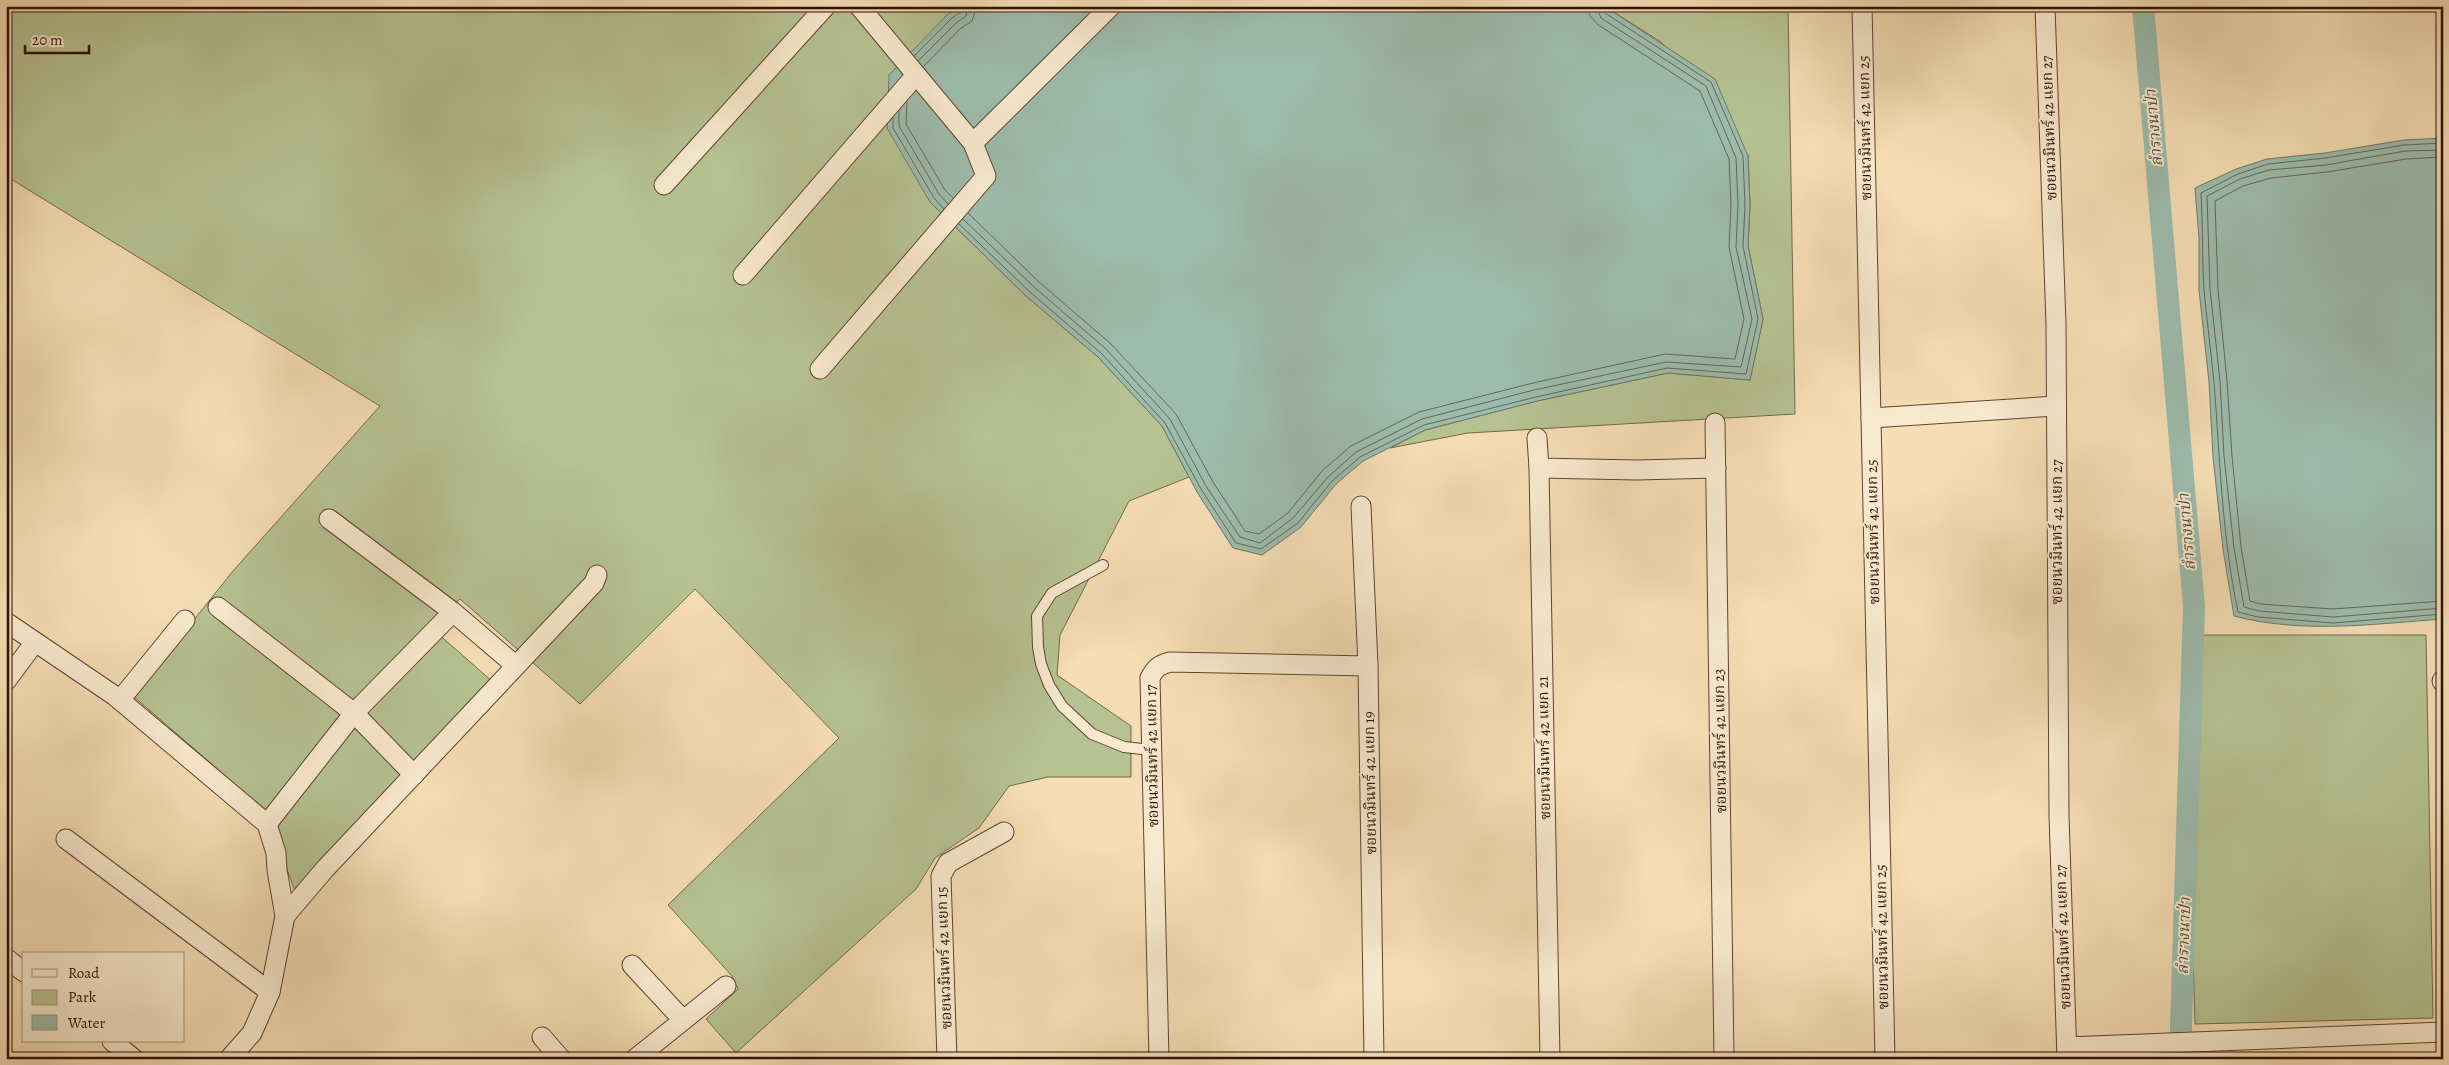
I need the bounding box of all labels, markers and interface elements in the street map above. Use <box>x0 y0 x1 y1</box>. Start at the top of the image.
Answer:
scale bar <box>25 22 89 54</box>
text: 20 m <box>32 30 63 50</box>
street label: ซอยนวมินทร์ 42 แยก 25 <box>1854 55 1876 201</box>
street label: ซอยนวมินทร์ 42 แยก 27 <box>2036 55 2062 201</box>
water label: ลำรางนาป่า <box>2140 88 2168 167</box>
street label: ซอยนวมินทร์ 42 แยก 25 <box>1862 459 1884 605</box>
street label: ซอยนวมินทร์ 42 แยก 27 <box>2047 459 2067 604</box>
water label: ลำรางนาป่า <box>2173 492 2201 571</box>
street label: ซอยนวมินทร์ 42 แยก 23 <box>1709 668 1731 814</box>
street label: ซอยนวมินทร์ 42 แยก 21 <box>1533 676 1555 820</box>
street label: ซอยนวมินทร์ 42 แยก 17 <box>1141 684 1163 828</box>
street label: ซอยนวมินทร์ 42 แยก 19 <box>1359 711 1381 855</box>
street label: ซอยนวมินทร์ 42 แยก 25 <box>1871 864 1893 1010</box>
street label: ซอยนวมินทร์ 42 แยก 27 <box>2050 864 2076 1010</box>
street label: ซอยนวมินทร์ 42 แยก 15 <box>932 886 956 1030</box>
water label: ลำรางนาป่า <box>2172 896 2196 975</box>
legend <box>22 952 185 1042</box>
text: Road <box>68 963 100 983</box>
text: Park <box>68 987 97 1007</box>
text: Water <box>67 1013 105 1033</box>

